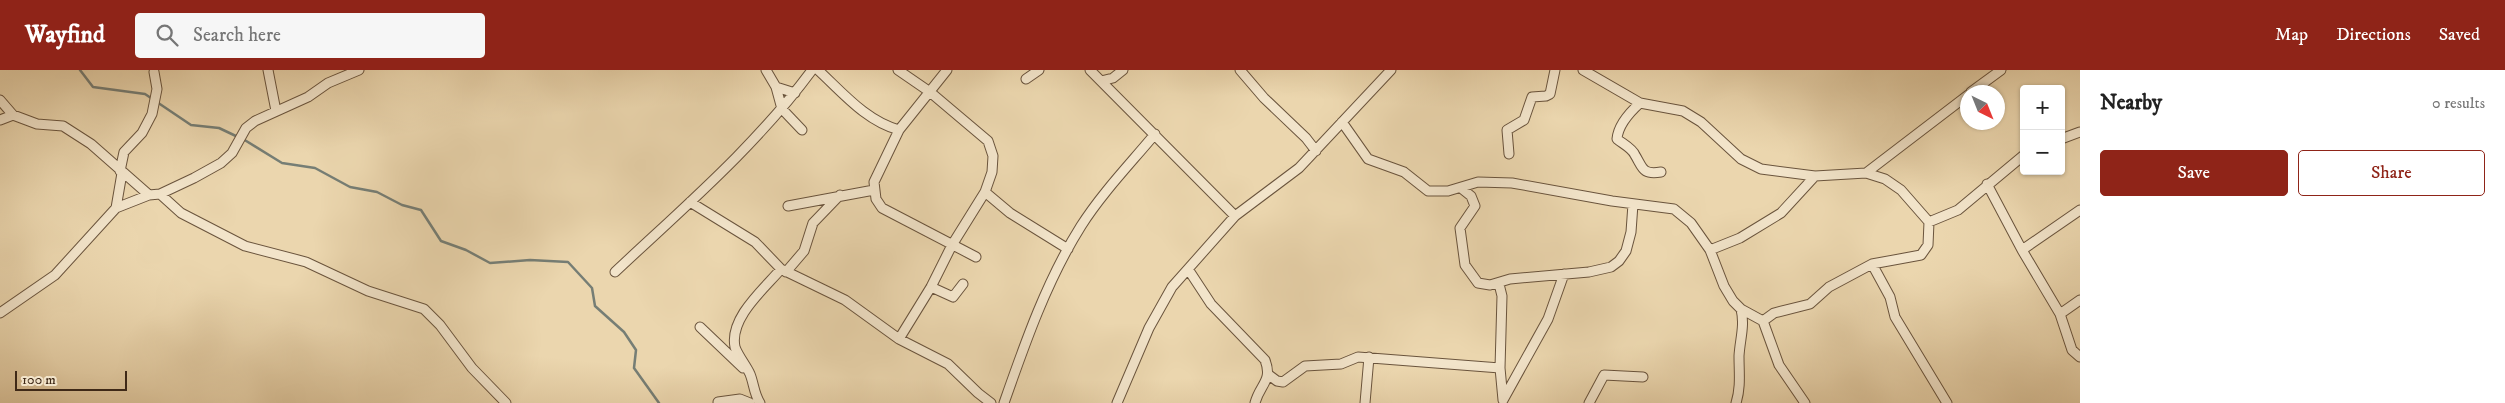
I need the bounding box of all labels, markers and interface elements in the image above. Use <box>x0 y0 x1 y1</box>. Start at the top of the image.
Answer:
search box <box>135 13 485 58</box>
text: Wayfind <box>25 20 105 50</box>
icon: search <box>153 21 181 49</box>
text: Search here <box>193 24 281 47</box>
text: Map <box>2275 24 2308 46</box>
text: Directions <box>2336 24 2411 46</box>
text: Saved <box>2439 24 2480 46</box>
north arrow <box>1960 85 2005 130</box>
map controls <box>2020 85 2065 175</box>
button: + <box>2020 85 2065 130</box>
text: Nearby <box>2100 90 2162 116</box>
text: 0 results <box>2432 93 2485 113</box>
button: − <box>2020 130 2065 175</box>
button: Save <box>2100 150 2288 196</box>
button: Share <box>2298 150 2485 196</box>
scale bar <box>15 368 128 391</box>
text: 100 m <box>22 371 56 389</box>

